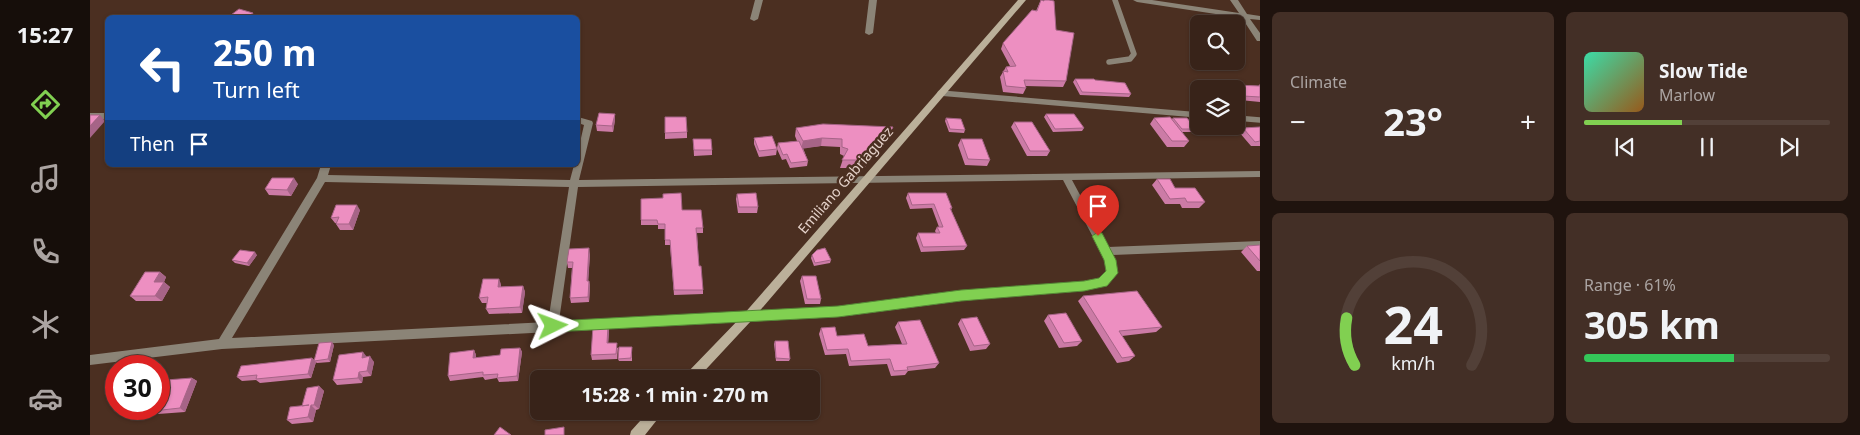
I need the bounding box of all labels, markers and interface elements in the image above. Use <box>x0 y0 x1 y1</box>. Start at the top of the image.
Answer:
map controls <box>1190 15 1245 135</box>
button: search <box>1190 15 1245 70</box>
text: 15:27 <box>17 19 73 49</box>
text: 250 m <box>213 29 316 76</box>
icon: left <box>130 35 195 100</box>
text: Slow Tide <box>1659 58 1748 84</box>
text: Climate <box>1290 71 1347 93</box>
text: Turn left <box>213 74 300 104</box>
button: layers <box>1190 80 1245 135</box>
text: Marlow <box>1659 84 1715 106</box>
icon: directions <box>28 87 63 122</box>
text: 23° <box>1383 95 1443 147</box>
text: − <box>1290 102 1306 140</box>
text: + <box>1520 102 1536 140</box>
street label: Emiliano Gabriaguez <box>793 122 897 237</box>
icon: arrive <box>185 130 213 158</box>
text: Then <box>130 131 175 157</box>
icon: previous <box>1611 133 1639 161</box>
icon: pause <box>1693 133 1721 161</box>
icon: next <box>1775 133 1803 161</box>
icon: music <box>28 161 63 196</box>
pin <box>1077 185 1119 236</box>
icon: arrive <box>1084 192 1112 220</box>
icon: phone <box>28 234 63 269</box>
text: Range · 61% <box>1584 274 1676 296</box>
text: 24 <box>1383 288 1443 359</box>
text: 305 km <box>1584 298 1720 350</box>
position arrow <box>526 299 578 351</box>
icon: climate <box>28 307 63 342</box>
text: km/h <box>1391 351 1435 375</box>
speed limit sign: 30 <box>105 355 170 420</box>
icon: car <box>28 381 63 416</box>
text: 15:28 · 1 min · 270 m <box>581 382 769 408</box>

